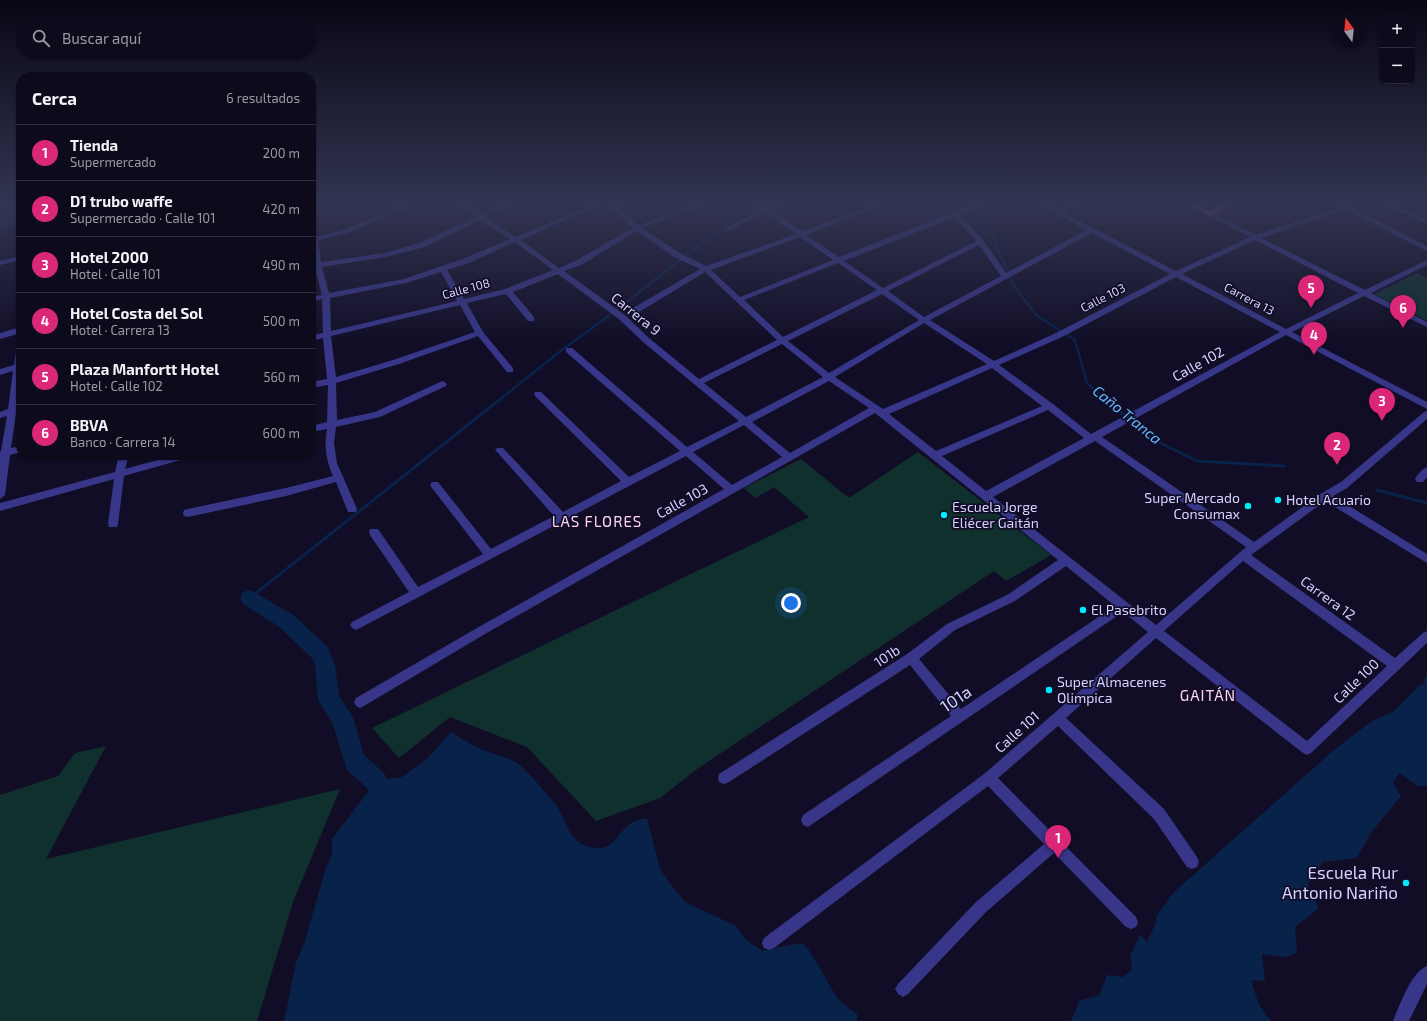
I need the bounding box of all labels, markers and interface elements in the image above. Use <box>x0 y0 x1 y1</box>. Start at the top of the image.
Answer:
north arrow <box>1331 12 1367 48</box>
map controls <box>1379 12 1415 84</box>
button: + <box>1379 12 1415 48</box>
search box <box>16 16 316 60</box>
icon: search <box>30 27 52 49</box>
text: Buscar aquí <box>62 29 141 47</box>
button: − <box>1379 48 1415 84</box>
text: Cerca <box>32 88 77 108</box>
text: 6 resultados <box>226 90 300 106</box>
text: Tienda <box>70 136 118 154</box>
text: 1 <box>42 145 48 161</box>
text: 200 m <box>263 145 300 161</box>
text: Supermercado <box>70 154 156 170</box>
text: D1 trubo waffe <box>70 192 173 210</box>
text: 2 <box>41 201 49 217</box>
text: 420 m <box>263 201 300 217</box>
text: Supermercado · Calle 101 <box>70 210 215 226</box>
text: Hotel 2000 <box>70 248 149 266</box>
text: 3 <box>41 257 49 273</box>
text: 490 m <box>262 257 300 273</box>
text: Hotel · Calle 101 <box>70 266 161 282</box>
street label: Calle 108 <box>440 275 491 301</box>
pin: 5 <box>1298 275 1324 308</box>
street label: Carrera 13 <box>1222 279 1277 317</box>
street label: Calle 103 <box>1078 280 1127 314</box>
street label: Carrera 9 <box>608 289 664 339</box>
pin: 6 <box>1390 295 1416 328</box>
text: Hotel Costa del Sol <box>70 304 203 322</box>
text: 4 <box>41 313 49 329</box>
text: 500 m <box>263 313 300 329</box>
text: Hotel · Carrera 13 <box>70 322 170 338</box>
pin: 4 <box>1301 322 1327 355</box>
street label: Calle 102 <box>1169 342 1227 385</box>
text: Plaza Manfortt Hotel <box>70 360 219 378</box>
text: 5 <box>41 369 49 385</box>
text: 560 m <box>263 369 300 385</box>
text: Hotel · Calle 102 <box>70 378 163 394</box>
water label: Caño Tranca <box>1090 381 1166 447</box>
pin: 3 <box>1369 388 1395 421</box>
text: BBVA <box>70 416 108 434</box>
text: 6 <box>41 425 49 441</box>
text: 600 m <box>263 425 300 441</box>
pin: 2 <box>1324 432 1350 465</box>
text: Banco · Carrera 14 <box>70 434 175 450</box>
street label: Calle 103 <box>653 479 711 522</box>
place label: Super Mercado Consumax <box>1144 489 1241 522</box>
place label: Hotel Acuario <box>1286 491 1371 508</box>
marker: Hotel Acuario <box>1273 495 1283 505</box>
place label: Escuela Jorge Eliécer Gaitán <box>952 498 1039 531</box>
marker: Super Mercado Consumax <box>1243 501 1253 511</box>
marker: Escuela Jorge Eliécer Gaitán <box>939 510 949 520</box>
district label: LAS FLORES <box>552 512 642 530</box>
street label: Carrera 12 <box>1297 572 1359 623</box>
your location <box>781 593 801 613</box>
place label: El Pasebrito <box>1091 601 1167 618</box>
marker: El Pasebrito <box>1078 605 1088 615</box>
street label: 101b <box>871 641 903 670</box>
street label: Calle 100 <box>1329 655 1382 707</box>
place label: Super Almacenes Olimpica <box>1057 673 1166 706</box>
street label: 101a <box>936 681 975 716</box>
marker: Super Almacenes Olimpica <box>1044 685 1054 695</box>
district label: GAITÁN <box>1180 686 1236 704</box>
street label: Calle 101 <box>991 707 1042 756</box>
pin: 1 <box>1045 825 1071 858</box>
place label: Escuela Rur Antonio Nariño <box>1282 862 1398 902</box>
marker: Escuela Rur Antonio Nariño <box>1401 878 1411 888</box>

